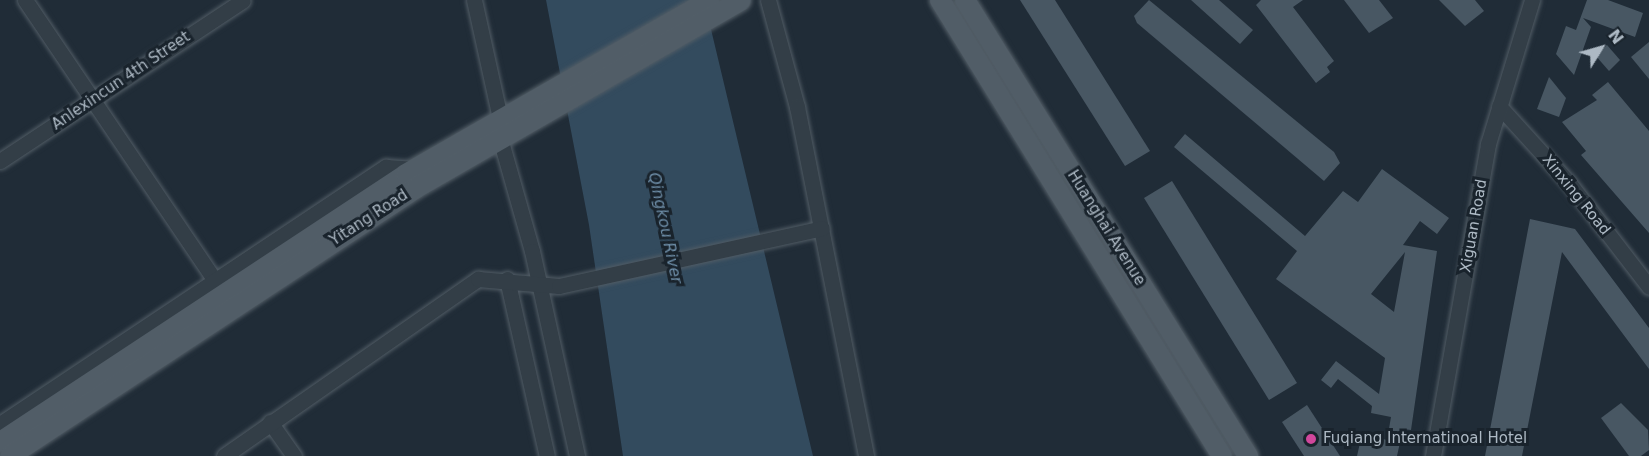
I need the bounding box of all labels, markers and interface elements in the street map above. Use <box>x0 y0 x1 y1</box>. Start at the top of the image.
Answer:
north arrow <box>1571 18 1631 78</box>
text: N <box>1604 26 1627 48</box>
street label: Anlexincun 4th Street <box>49 28 193 134</box>
street label: Xinxing Road <box>1538 151 1614 239</box>
street label: Huanghai Avenue <box>1063 167 1149 289</box>
water label: Qingkou River <box>644 171 686 285</box>
street label: Xiguan Road <box>1457 178 1491 274</box>
street label: Yitang Road <box>327 186 411 250</box>
place label: Fuqiang Internatinoal Hotel <box>1323 430 1527 448</box>
marker: Fuqiang Internatinoal Hotel <box>1304 432 1318 446</box>

